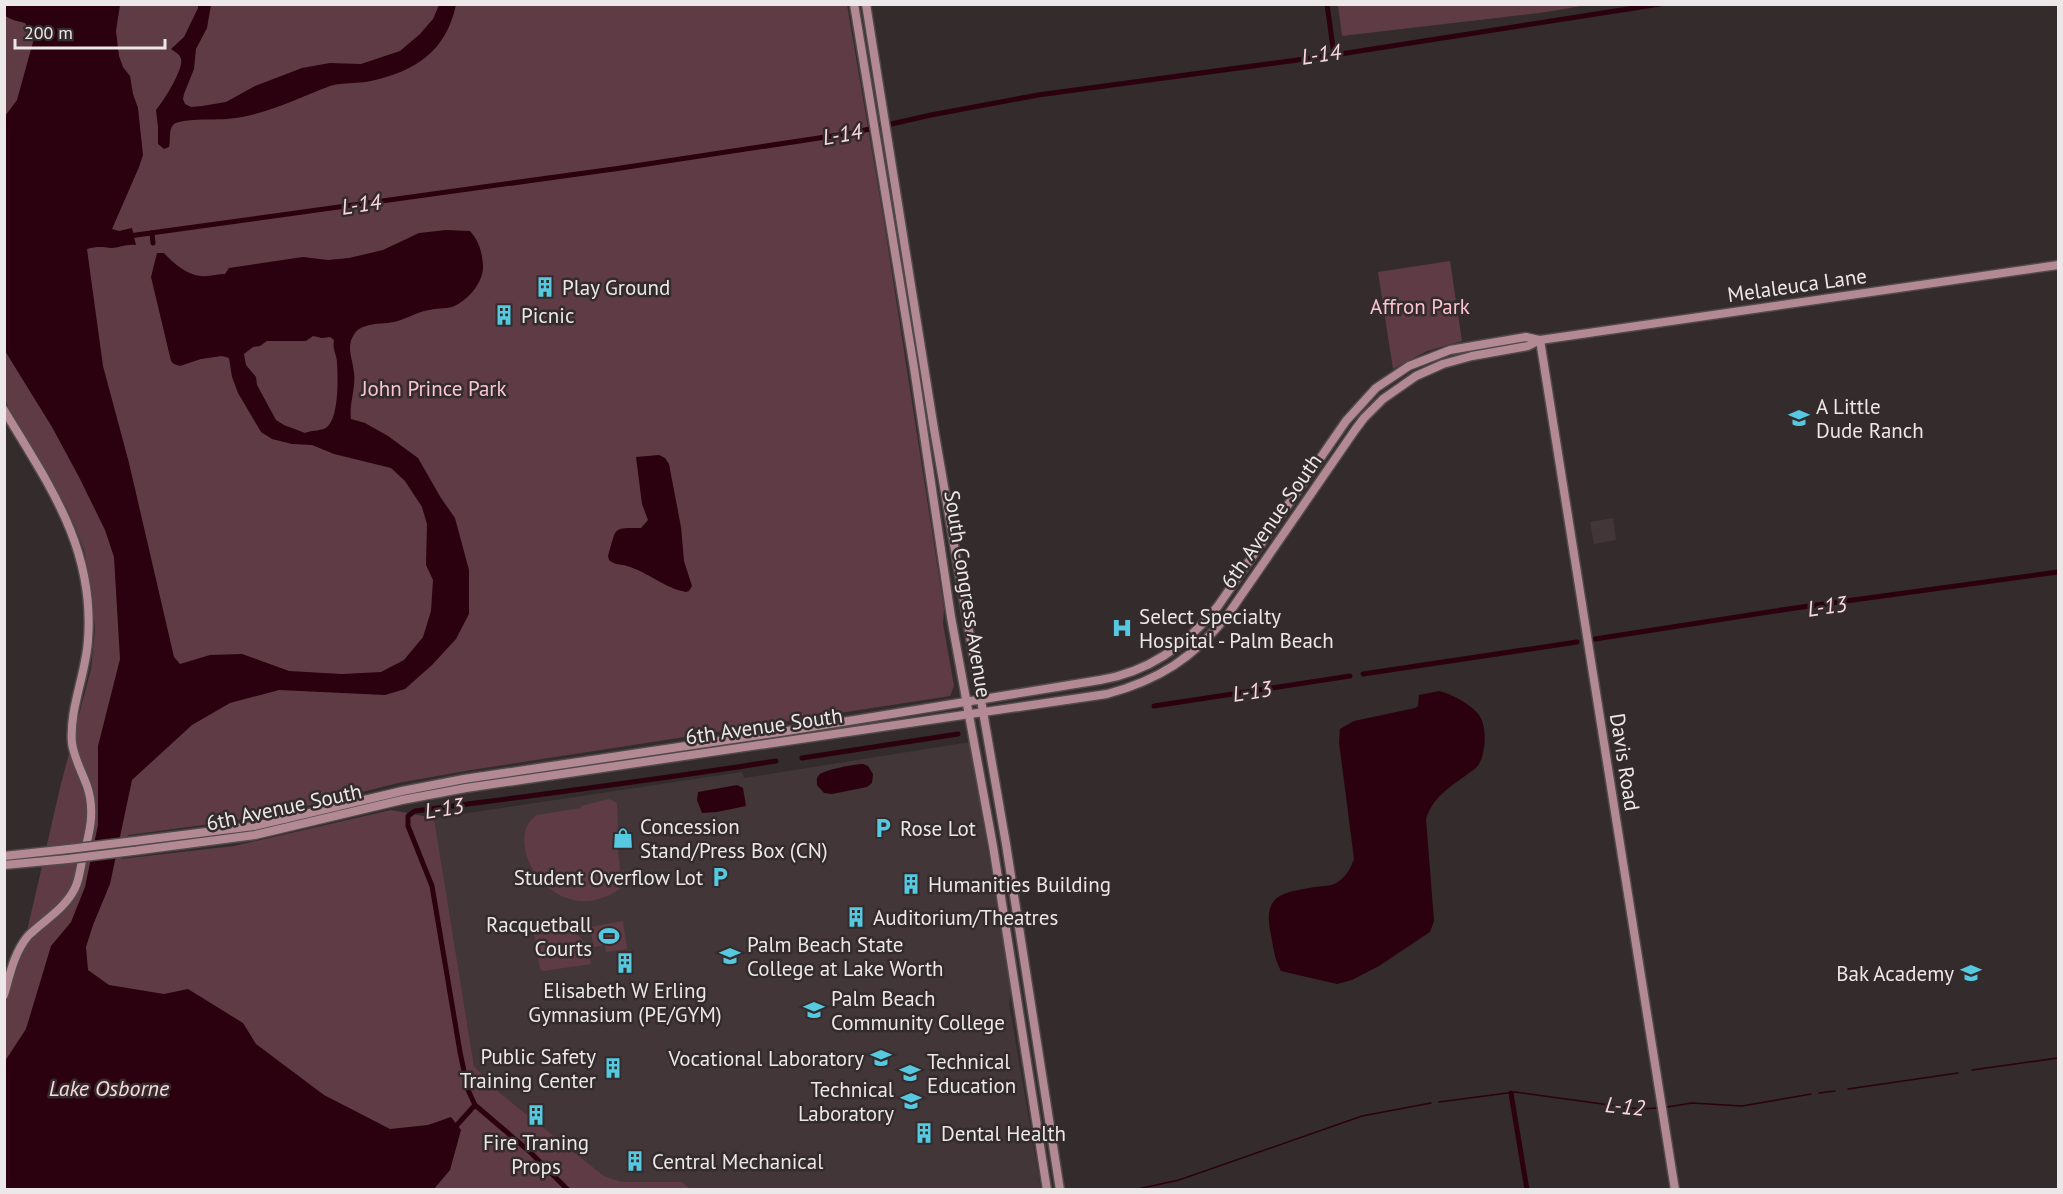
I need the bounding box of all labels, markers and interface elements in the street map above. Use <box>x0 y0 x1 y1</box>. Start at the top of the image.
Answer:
scale bar <box>15 12 165 50</box>
text: 200 m <box>24 21 73 44</box>
water label: L-14 <box>1299 37 1343 71</box>
water label: L-14 <box>820 117 864 151</box>
water label: L-14 <box>339 187 383 221</box>
street label: Melaleuca Lane <box>1726 262 1868 308</box>
place label: Play Ground <box>562 274 670 301</box>
building icon: Play Ground <box>533 275 557 299</box>
park label: Affron Park <box>1370 293 1470 320</box>
place label: Picnic <box>521 302 574 329</box>
building icon: Picnic <box>492 303 516 327</box>
park label: John Prince Park <box>360 375 507 402</box>
place label: A Little Dude Ranch <box>1816 393 1924 444</box>
school or university icon: A Little Dude Ranch <box>1787 406 1811 430</box>
street label: 6th Avenue South <box>1214 448 1328 594</box>
street label: South Congress Avenue <box>938 489 998 699</box>
water label: L-13 <box>1805 589 1849 623</box>
place label: Select Specialty Hospital - Palm Beach <box>1139 603 1334 654</box>
hospital icon: Select Specialty Hospital - Palm Beach <box>1110 616 1134 640</box>
water label: L-13 <box>1230 674 1274 708</box>
street label: 6th Avenue South <box>684 702 844 750</box>
street label: Davis Road <box>1604 711 1646 813</box>
street label: 6th Avenue South <box>204 777 364 837</box>
water label: L-13 <box>422 791 466 825</box>
place label: Concession Stand/Press Box (CN) <box>640 813 828 864</box>
place label: Rose Lot <box>900 815 976 842</box>
parking icon: Rose Lot <box>871 816 895 840</box>
shop icon: Concession Stand/Press Box (CN) <box>611 826 635 850</box>
place label: Student Overflow Lot <box>514 864 703 891</box>
parking icon: Student Overflow Lot <box>708 865 732 889</box>
place label: Humanities Building <box>928 871 1111 898</box>
building icon: Humanities Building <box>899 872 923 896</box>
place label: Auditorium/Theatres <box>873 904 1058 931</box>
building icon: Auditorium/Theatres <box>844 905 868 929</box>
place label: Racquetball Courts <box>486 911 592 962</box>
sports icon: Racquetball Courts <box>597 924 621 948</box>
place label: Palm Beach State College at Lake Worth <box>747 931 944 982</box>
school or university icon: Palm Beach State College at Lake Worth <box>718 944 742 968</box>
building icon: Elisabeth W Erling Gymnasium (PE/GYM) <box>613 951 637 975</box>
place label: Bak Academy <box>1836 960 1954 987</box>
school or university icon: Bak Academy <box>1959 961 1983 985</box>
place label: Elisabeth W Erling Gymnasium (PE/GYM) <box>528 977 722 1028</box>
place label: Palm Beach Community College <box>831 985 1005 1036</box>
school or university icon: Palm Beach Community College <box>802 998 826 1022</box>
place label: Public Safety Training Center <box>460 1043 596 1094</box>
place label: Vocational Laboratory <box>667 1045 864 1072</box>
school or university icon: Vocational Laboratory <box>869 1046 893 1070</box>
place label: Technical Education <box>927 1048 1016 1099</box>
building icon: Public Safety Training Center <box>601 1056 625 1080</box>
school or university icon: Technical Education <box>898 1061 922 1085</box>
water label: Lake Osborne <box>49 1074 170 1102</box>
place label: Technical Laboratory <box>798 1076 894 1127</box>
school or university icon: Technical Laboratory <box>899 1089 923 1113</box>
water label: L-12 <box>1604 1090 1647 1122</box>
building icon: Fire Traning Props <box>524 1103 548 1127</box>
place label: Dental Health <box>941 1120 1066 1147</box>
building icon: Dental Health <box>912 1121 936 1145</box>
place label: Fire Traning Props <box>483 1129 589 1180</box>
place label: Central Mechanical <box>652 1148 823 1175</box>
building icon: Central Mechanical <box>623 1149 647 1173</box>

